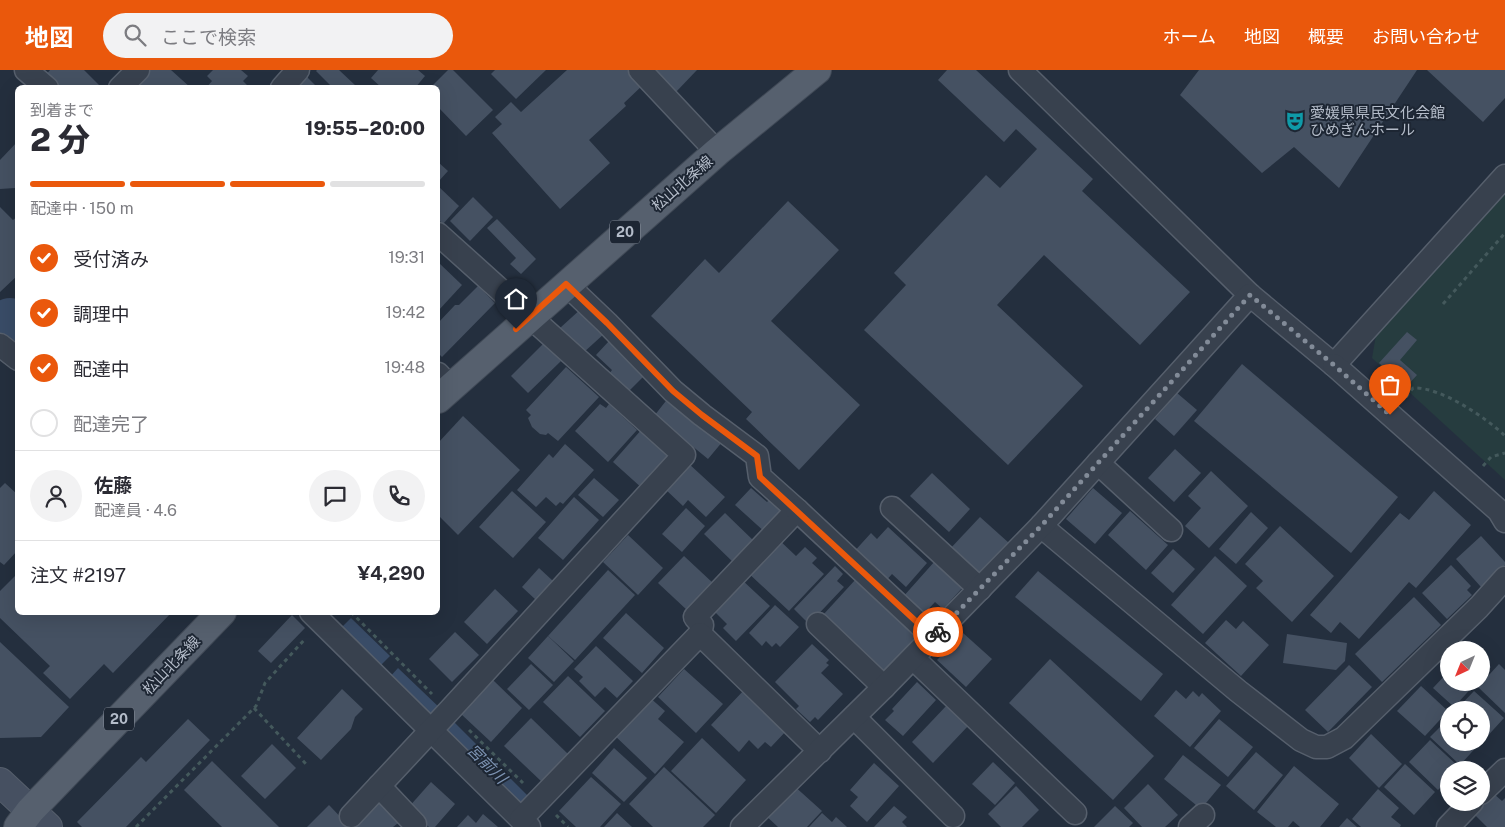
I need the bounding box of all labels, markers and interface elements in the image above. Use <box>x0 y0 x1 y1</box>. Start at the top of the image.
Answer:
search box <box>103 13 453 58</box>
icon: search <box>121 21 149 49</box>
text: 地図 <box>25 23 73 51</box>
text: ここで検索 <box>161 26 256 48</box>
text: ホーム <box>1163 26 1216 47</box>
text: 地図 <box>1244 26 1280 47</box>
text: 概要 <box>1308 26 1344 47</box>
text: お問い合わせ <box>1372 26 1480 47</box>
text: 到着まで <box>30 101 94 120</box>
place label: 愛媛県県民文化会館 ひめぎんホール <box>1310 104 1445 138</box>
theatre icon: 愛媛県県民文化会館 ひめぎんホール <box>1284 110 1306 132</box>
text: 19:55–20:00 <box>305 117 425 139</box>
text: 2 分 <box>30 121 90 158</box>
street label: 松山北条線 <box>648 152 716 214</box>
text: 配達中 · 150 m <box>30 199 134 218</box>
road number: 20 <box>610 220 640 243</box>
icon: check <box>30 244 58 272</box>
text: 受付済み <box>73 248 149 270</box>
text: 19:31 <box>388 248 425 267</box>
pin <box>495 278 537 329</box>
icon: home <box>502 285 530 313</box>
icon: check <box>30 299 58 327</box>
text: 調理中 <box>73 303 130 325</box>
text: 19:42 <box>385 303 425 322</box>
icon: check <box>30 354 58 382</box>
text: 配達中 <box>73 358 130 380</box>
text: 19:48 <box>385 358 425 377</box>
pin <box>1369 364 1411 415</box>
icon: bag <box>1376 371 1404 399</box>
text: 配達完了 <box>73 413 149 435</box>
button: person <box>30 470 82 522</box>
button: chat <box>309 470 361 522</box>
button: phone <box>373 470 425 522</box>
text: 佐藤 <box>94 474 132 496</box>
text: 配達員 · 4.6 <box>94 501 177 520</box>
text: ¥4,290 <box>358 562 425 584</box>
text: 注文 #2197 <box>30 564 126 586</box>
courier <box>913 607 963 657</box>
icon: bike <box>924 618 952 646</box>
street label: 松山北条線 <box>139 632 203 698</box>
north arrow <box>1440 641 1490 691</box>
map controls <box>1440 641 1490 811</box>
button: locate <box>1440 701 1490 751</box>
road number: 20 <box>104 708 134 731</box>
water label: 宮前川 <box>463 740 512 789</box>
button: layers <box>1440 761 1490 811</box>

